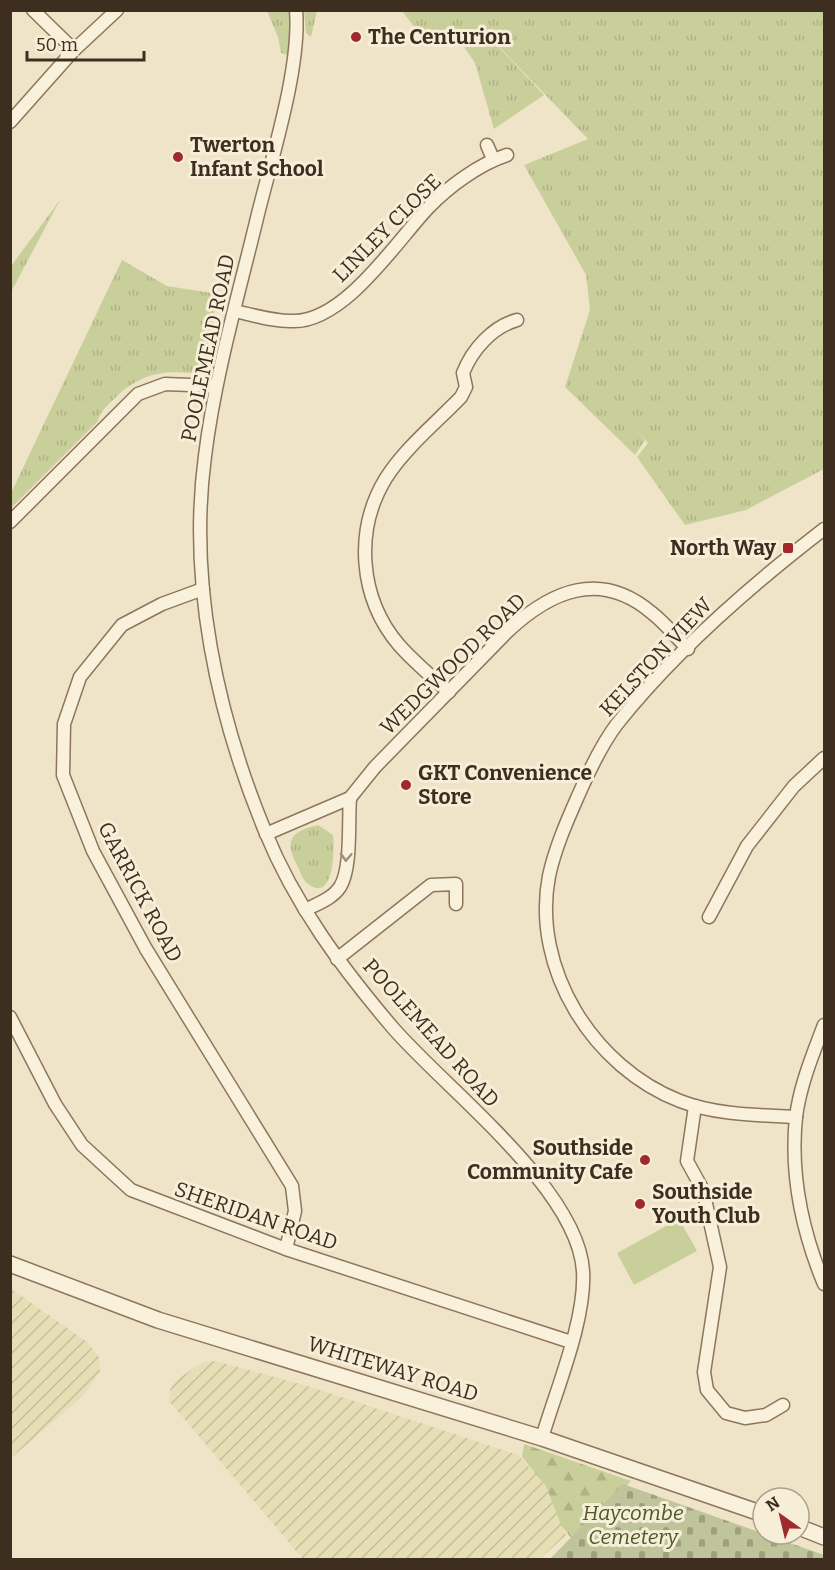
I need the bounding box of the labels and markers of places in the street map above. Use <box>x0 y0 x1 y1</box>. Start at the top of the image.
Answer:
place label: The Centurion <box>368 24 511 50</box>
marker: The Centurion <box>349 30 363 44</box>
place label: Twerton Infant School <box>190 132 324 182</box>
marker: Twerton Infant School <box>171 150 185 164</box>
place label: North Way <box>670 535 776 561</box>
marker: North Way <box>781 541 795 555</box>
place label: GKT Convenience Store <box>418 760 592 810</box>
marker: GKT Convenience Store <box>399 778 413 792</box>
place label: Southside Community Cafe <box>467 1135 633 1185</box>
marker: Southside Community Cafe <box>638 1153 652 1167</box>
place label: Southside Youth Club <box>652 1179 760 1229</box>
marker: Southside Youth Club <box>633 1197 647 1211</box>

